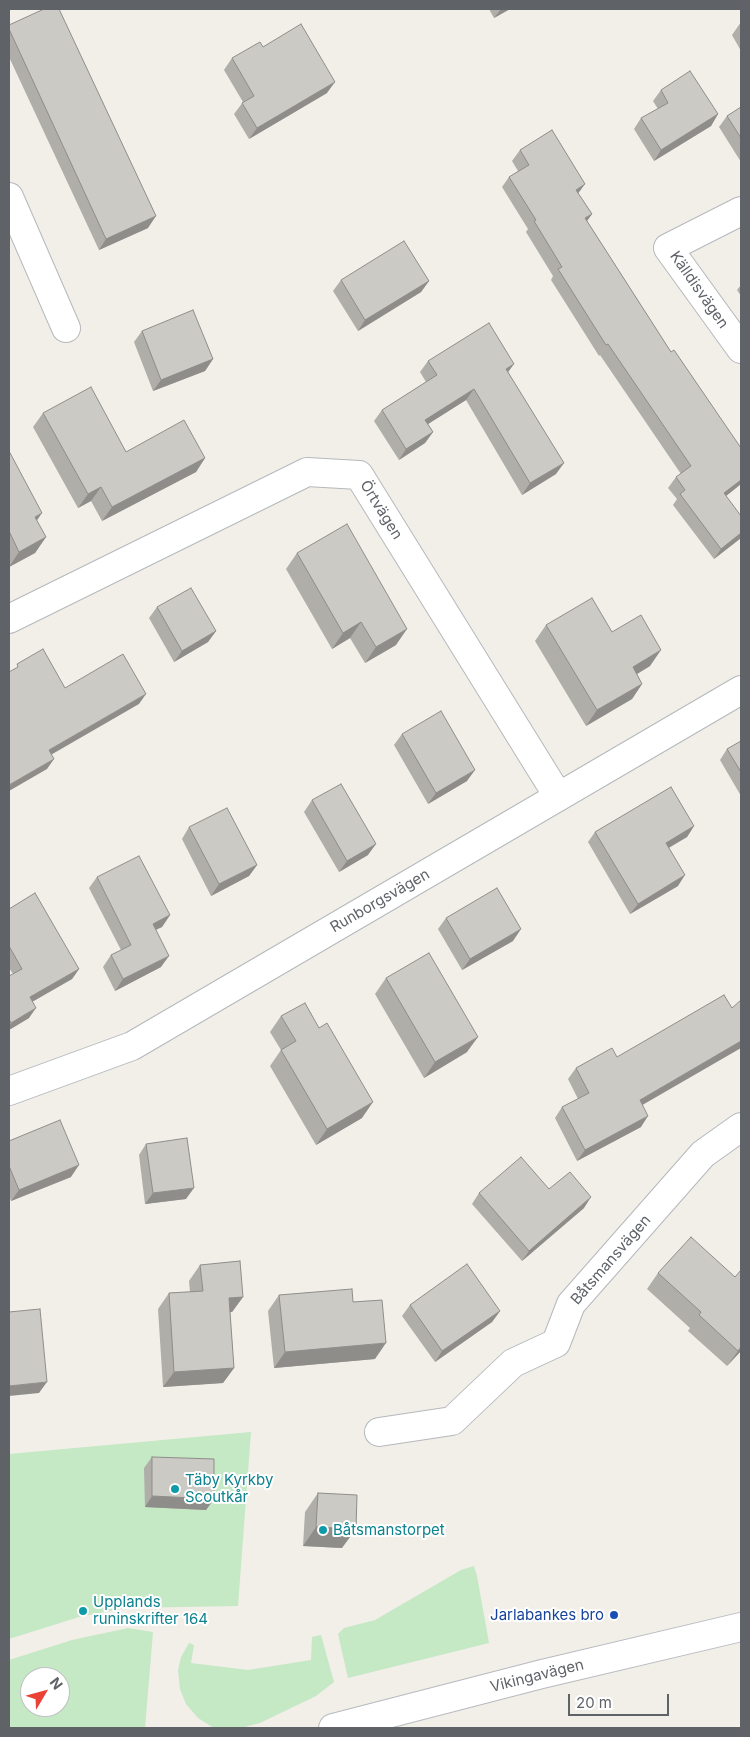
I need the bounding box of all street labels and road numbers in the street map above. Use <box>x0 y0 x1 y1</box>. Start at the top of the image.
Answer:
street label: Källdisvägen <box>666 248 732 332</box>
street label: Örtvägen <box>356 477 406 543</box>
street label: Runborgsvägen <box>327 865 433 937</box>
street label: Båtsmansvägen <box>567 1212 655 1308</box>
street label: Vikingavägen <box>488 1656 586 1696</box>

